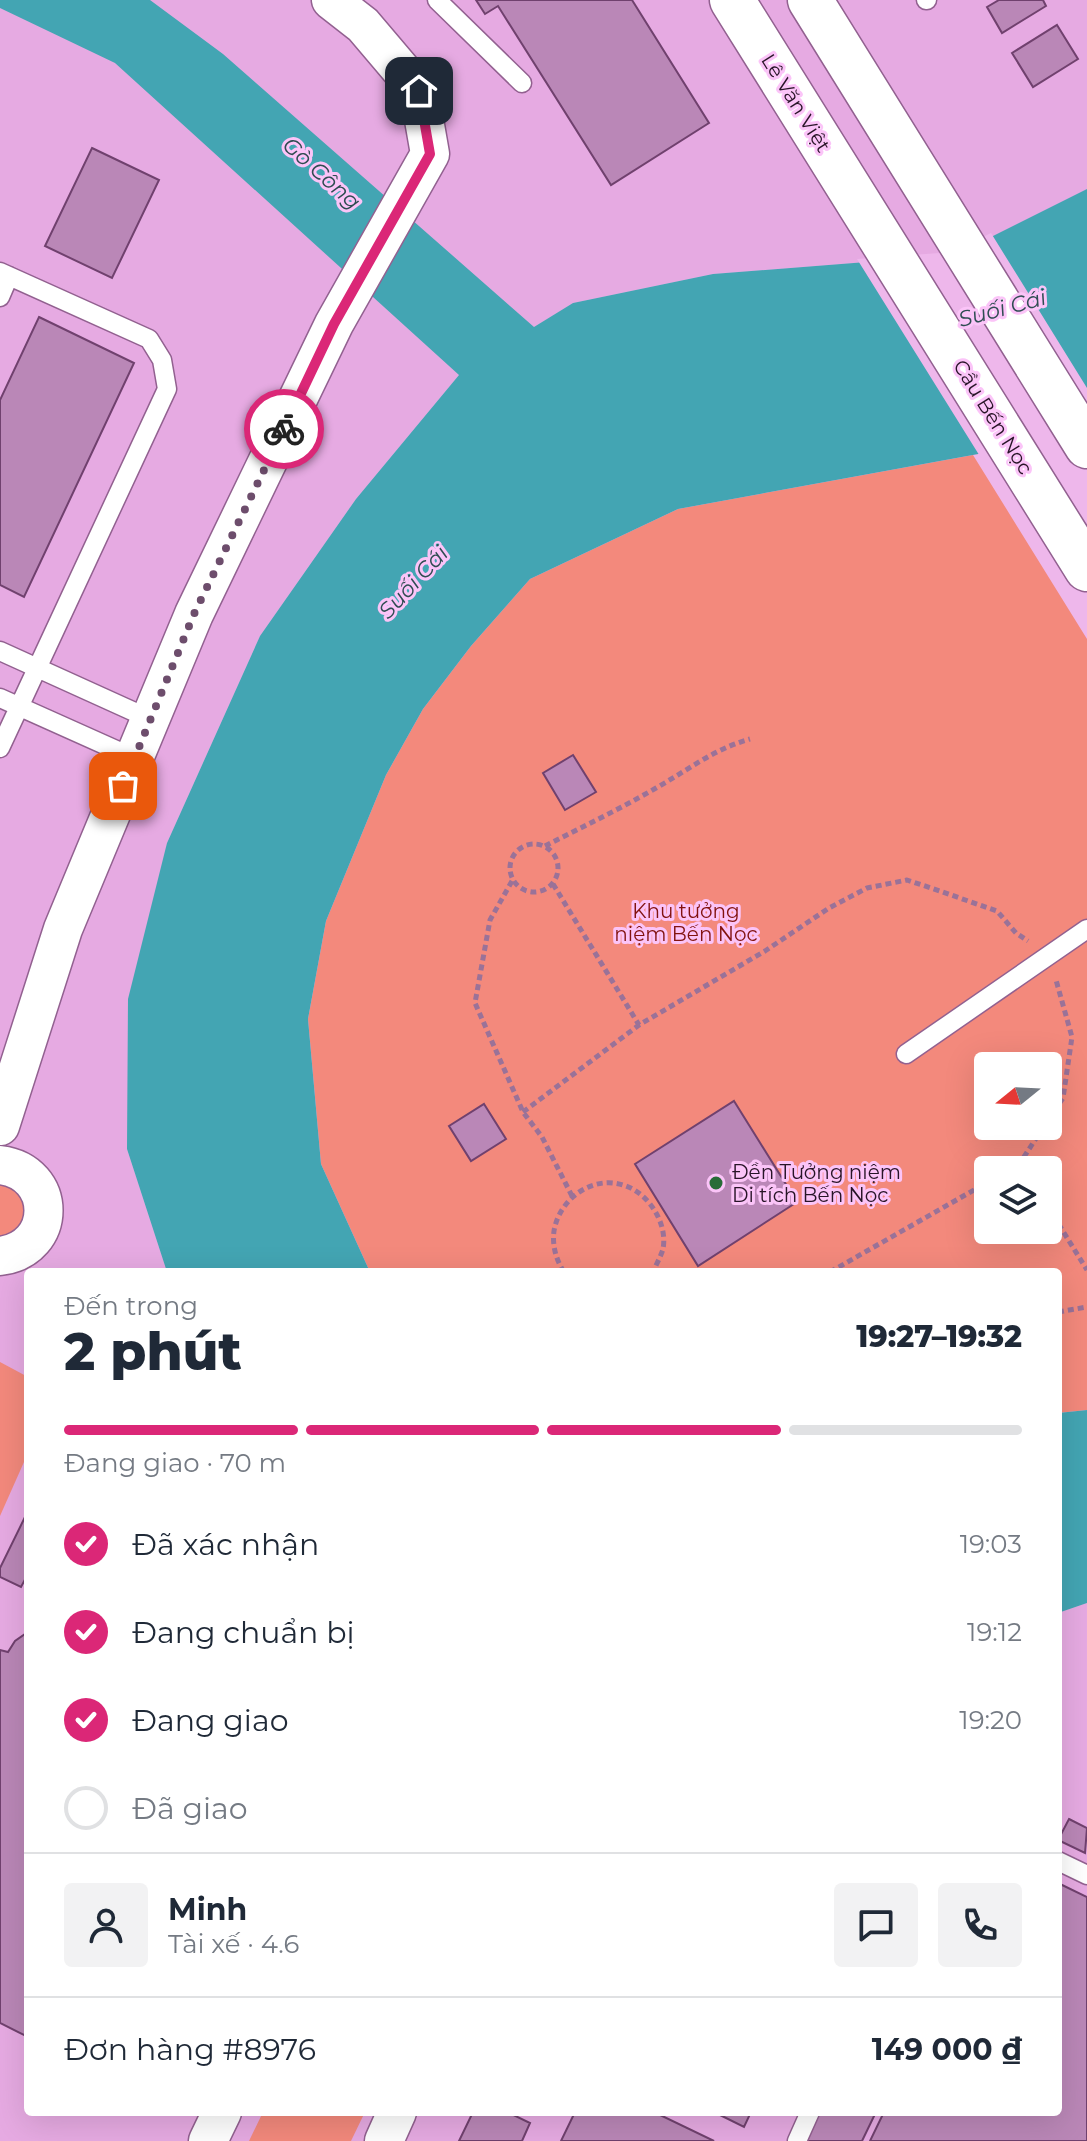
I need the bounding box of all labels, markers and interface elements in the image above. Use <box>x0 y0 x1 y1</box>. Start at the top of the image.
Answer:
street label: Lê Văn Việt <box>756 49 836 157</box>
pin <box>385 57 453 125</box>
icon: home <box>397 69 441 113</box>
water label: Gò Công <box>277 131 366 215</box>
water label: Suối Cái <box>955 284 1049 333</box>
street label: Cầu Bến Nọc <box>948 355 1038 479</box>
courier <box>244 389 324 469</box>
icon: bike <box>262 407 306 451</box>
water label: Suối Cái <box>373 540 454 624</box>
pin <box>89 752 157 820</box>
icon: bag <box>101 764 145 808</box>
park label: Khu tưởng niệm Bến Nọc <box>614 899 758 946</box>
north arrow <box>974 1052 1062 1140</box>
map controls <box>974 1052 1062 1244</box>
button: layers <box>974 1156 1062 1244</box>
place label: Đền Tưởng niệm Di tích Bến Nọc <box>732 1160 901 1207</box>
marker: Đền Tưởng niệm Di tích Bến Nọc <box>707 1174 725 1192</box>
text: Đến trong <box>64 1290 198 1322</box>
text: 19:27–19:32 <box>856 1318 1022 1355</box>
text: 2 phút <box>64 1320 242 1383</box>
text: Đang giao · 70 m <box>64 1447 286 1479</box>
icon: check <box>64 1522 108 1566</box>
text: Đã xác nhận <box>132 1526 319 1563</box>
text: 19:03 <box>960 1528 1022 1560</box>
icon: check <box>64 1610 108 1654</box>
text: Đang chuẩn bị <box>132 1614 355 1651</box>
text: 19:12 <box>967 1616 1022 1648</box>
icon: check <box>64 1698 108 1742</box>
text: Đang giao <box>132 1702 288 1739</box>
text: 19:20 <box>959 1704 1022 1736</box>
text: Đã giao <box>132 1790 248 1827</box>
button: person <box>64 1883 148 1967</box>
button: chat <box>834 1883 918 1967</box>
button: phone <box>938 1883 1022 1967</box>
text: Minh <box>168 1891 247 1928</box>
text: Tài xế · 4.6 <box>168 1928 299 1960</box>
text: Đơn hàng #8976 <box>64 2031 316 2068</box>
text: 149 000 ₫ <box>872 2031 1022 2068</box>

